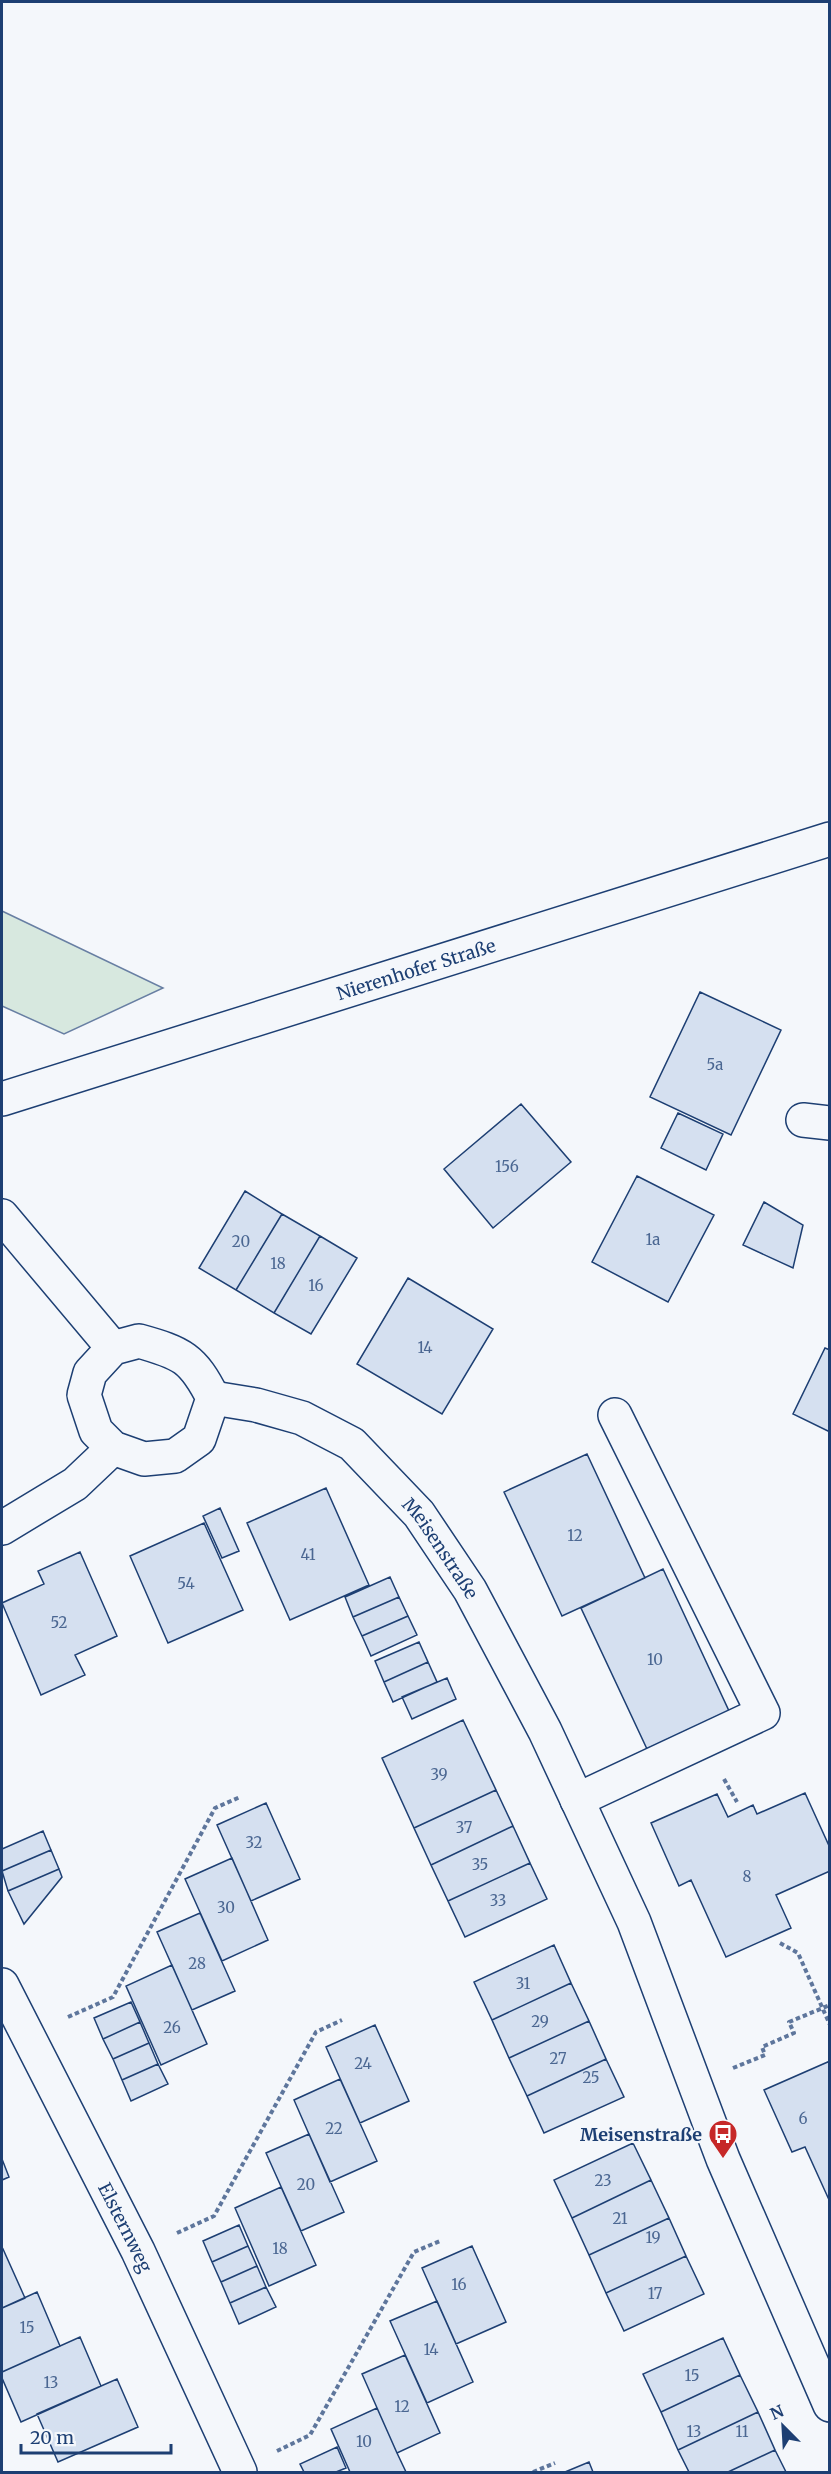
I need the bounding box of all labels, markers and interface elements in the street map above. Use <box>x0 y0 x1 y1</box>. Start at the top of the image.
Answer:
street label: Nierenhofer Straße <box>334 933 498 1005</box>
house number: 5a <box>707 1055 723 1074</box>
house number: 156 <box>495 1157 519 1176</box>
house number: 1a <box>646 1230 660 1249</box>
house number: 20 <box>232 1232 250 1251</box>
house number: 18 <box>270 1254 286 1273</box>
house number: 16 <box>308 1276 324 1295</box>
house number: 14 <box>417 1338 433 1357</box>
street label: Meisenstraße <box>398 1493 484 1602</box>
house number: 12 <box>567 1526 583 1545</box>
house number: 41 <box>301 1545 316 1564</box>
house number: 54 <box>177 1574 195 1593</box>
house number: 52 <box>50 1613 68 1632</box>
house number: 10 <box>647 1650 663 1669</box>
house number: 39 <box>430 1765 448 1784</box>
house number: 37 <box>456 1818 473 1837</box>
house number: 32 <box>245 1833 263 1852</box>
house number: 35 <box>472 1855 488 1874</box>
house number: 8 <box>743 1867 752 1886</box>
house number: 33 <box>490 1891 506 1910</box>
house number: 30 <box>217 1898 235 1917</box>
house number: 28 <box>188 1954 206 1973</box>
house number: 31 <box>516 1974 531 1993</box>
house number: 29 <box>531 2012 549 2031</box>
house number: 26 <box>163 2018 181 2037</box>
house number: 27 <box>550 2049 567 2068</box>
house number: 24 <box>354 2054 372 2073</box>
house number: 25 <box>582 2068 600 2087</box>
house number: 6 <box>798 2109 808 2128</box>
bus stop icon: Meisenstraße <box>707 2118 739 2160</box>
house number: 22 <box>325 2119 343 2138</box>
place label: Meisenstraße <box>580 2123 702 2146</box>
house number: 23 <box>595 2171 611 2190</box>
house number: 20 <box>297 2175 315 2194</box>
street label: Elsternweg <box>93 2179 158 2276</box>
house number: 21 <box>612 2209 628 2228</box>
house number: 19 <box>645 2228 661 2247</box>
house number: 18 <box>272 2239 288 2258</box>
house number: 16 <box>451 2275 467 2294</box>
house number: 17 <box>648 2284 663 2303</box>
house number: 15 <box>19 2318 35 2337</box>
house number: 14 <box>423 2340 439 2359</box>
house number: 15 <box>684 2366 700 2385</box>
house number: 13 <box>44 2373 58 2392</box>
north arrow <box>753 2396 813 2456</box>
house number: 12 <box>394 2397 410 2416</box>
text: N <box>767 2400 787 2424</box>
scale bar <box>21 2417 171 2455</box>
house number: 13 <box>687 2422 701 2441</box>
house number: 11 <box>735 2422 749 2441</box>
text: 20 m <box>30 2426 74 2449</box>
house number: 10 <box>356 2432 372 2451</box>

